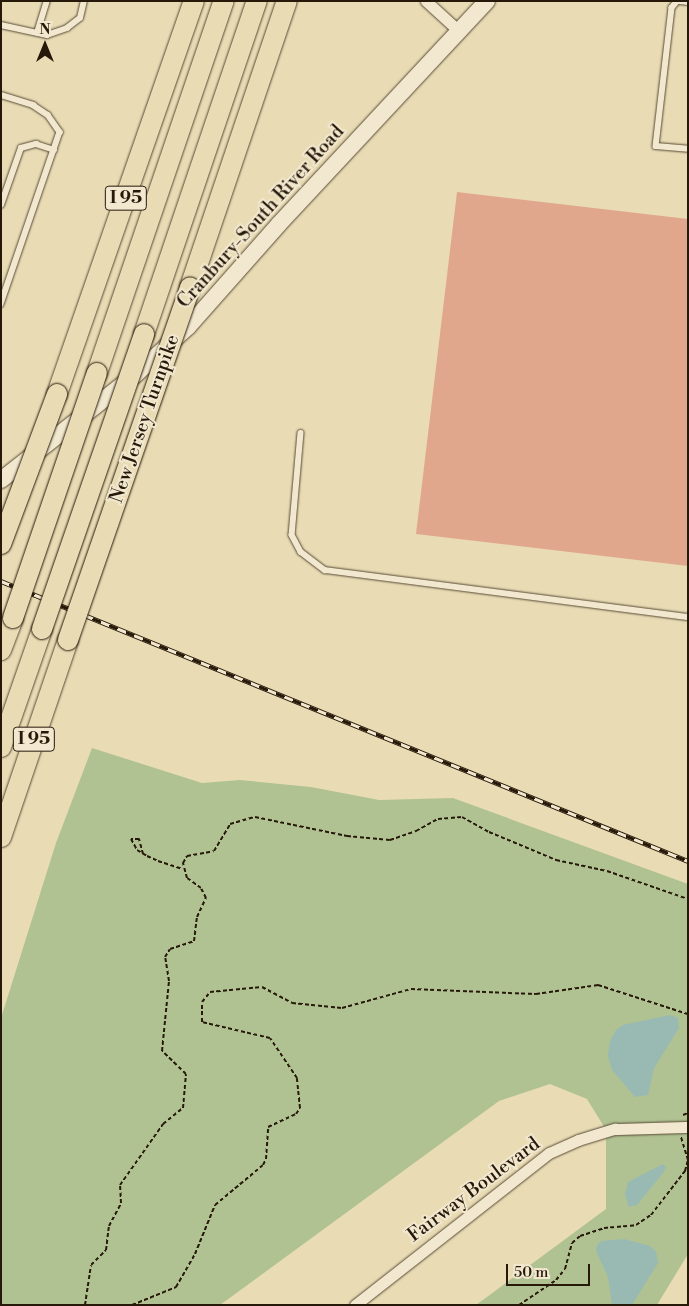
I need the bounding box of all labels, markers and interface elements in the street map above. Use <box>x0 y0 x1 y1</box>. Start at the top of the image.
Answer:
north arrow <box>20 20 70 70</box>
text: N <box>39 21 51 39</box>
street label: Cranbury-South River Road <box>173 121 349 313</box>
road number: I 95 <box>105 182 147 214</box>
street label: New Jersey Turnpike <box>105 332 185 506</box>
road number: I 95 <box>13 724 55 754</box>
street label: Fairway Boulevard <box>403 1133 545 1247</box>
scale bar <box>509 1254 593 1286</box>
text: 50 m <box>514 1263 548 1282</box>

